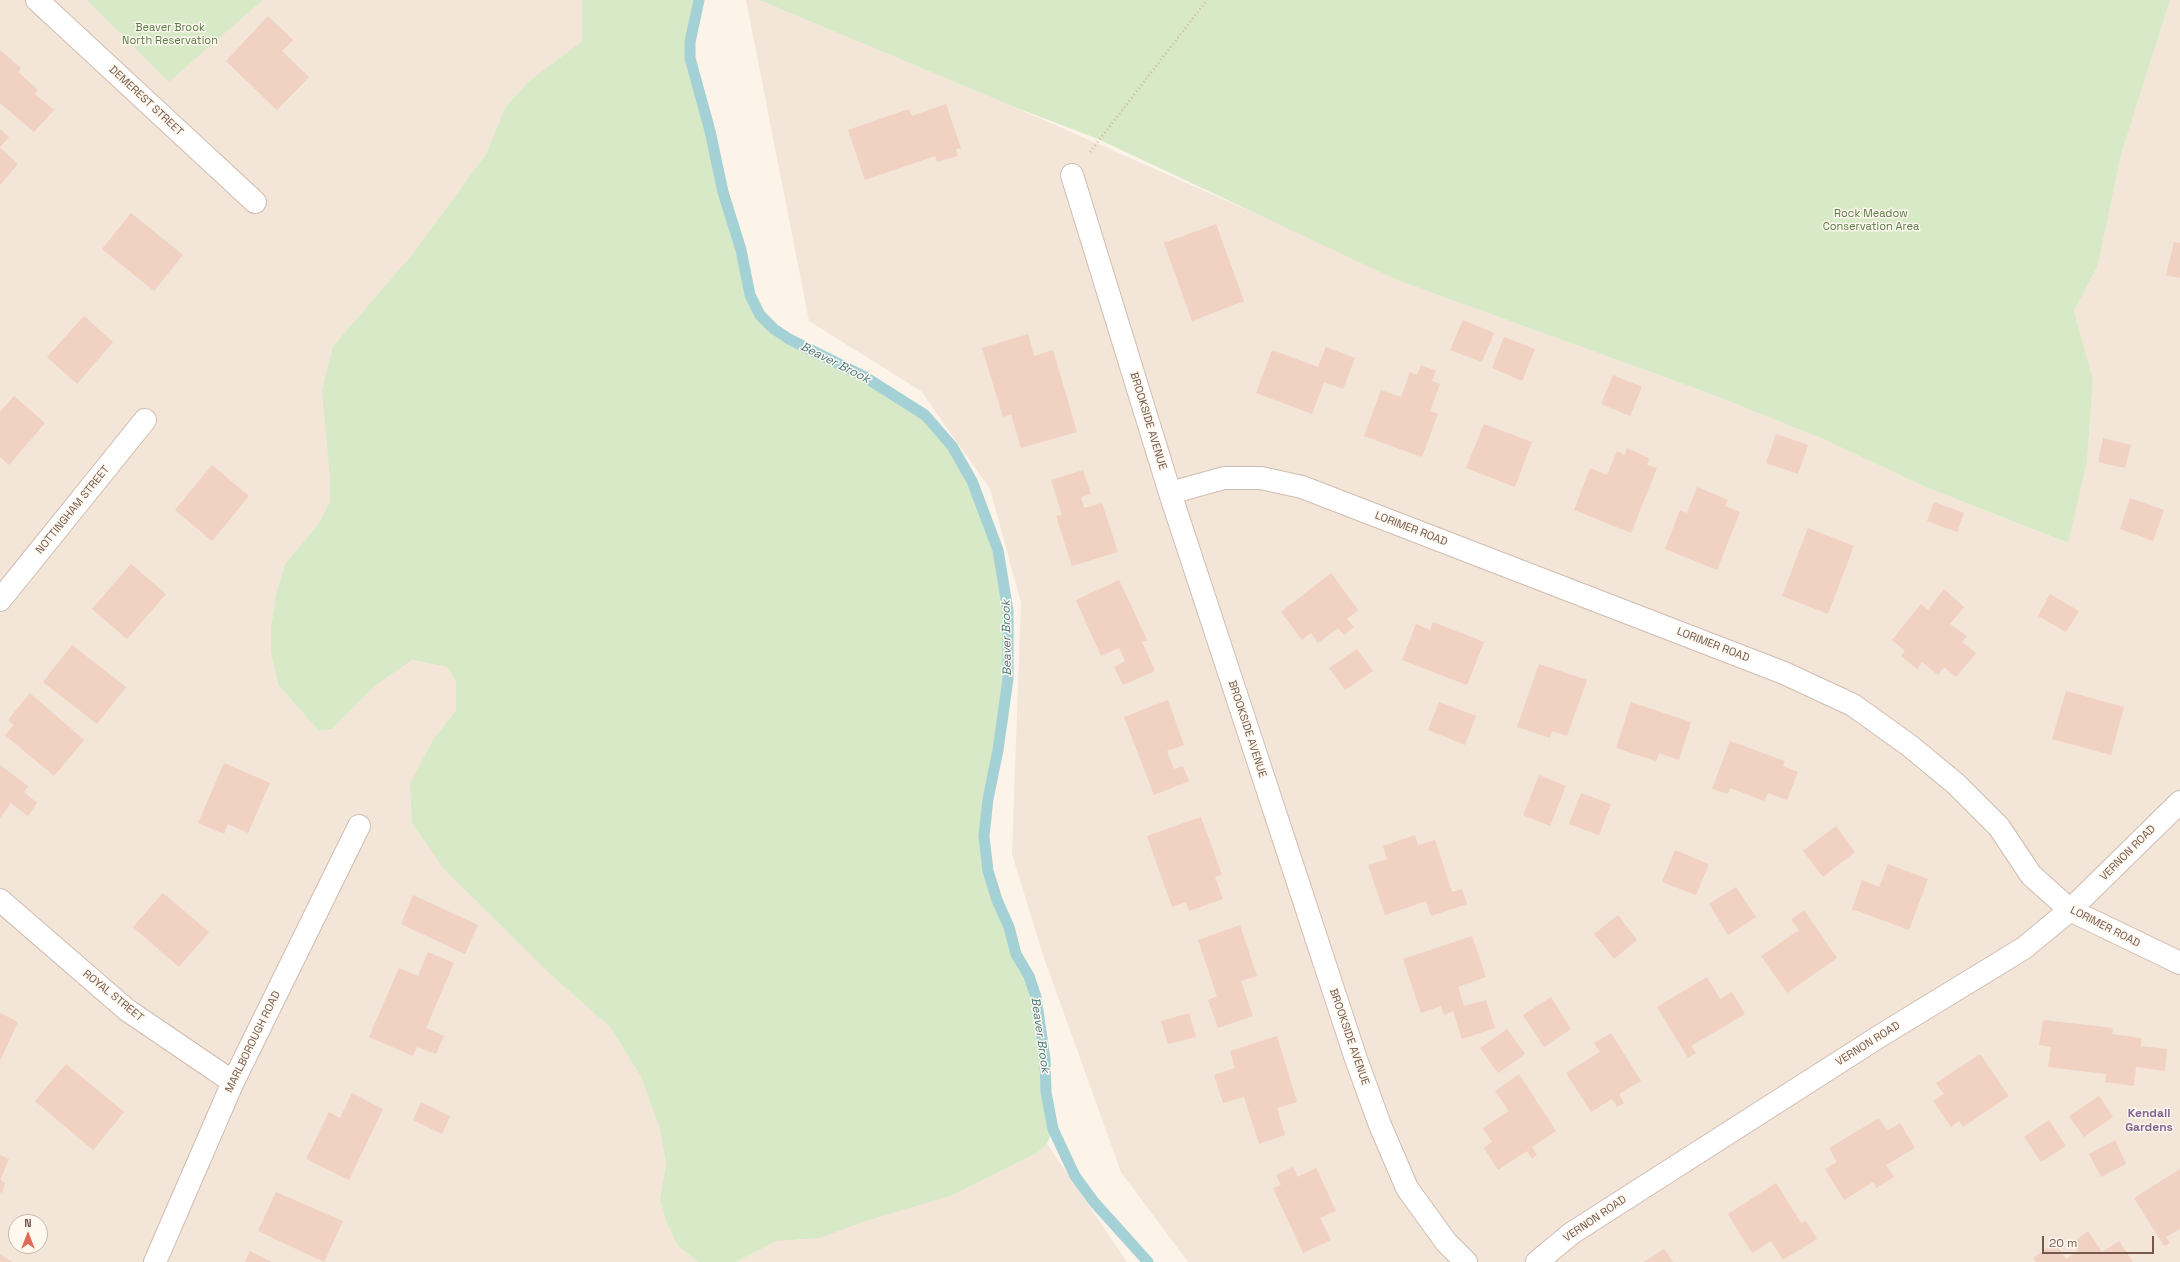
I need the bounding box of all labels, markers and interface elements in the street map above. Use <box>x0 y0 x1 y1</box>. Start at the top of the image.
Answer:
park label: Beaver Brook North Reservation <box>122 21 218 47</box>
street label: DEMEREST STREET <box>106 63 186 139</box>
park label: Rock Meadow Conservation Area <box>1823 207 1919 233</box>
water label: Beaver Brook <box>798 339 872 387</box>
street label: BROOKSIDE AVENUE <box>1127 371 1169 471</box>
street label: NOTTINGHAM STREET <box>33 463 113 557</box>
street label: LORIMER ROAD <box>1373 509 1449 549</box>
water label: Beaver Brook <box>999 600 1015 676</box>
street label: LORIMER ROAD <box>1675 625 1751 665</box>
street label: BROOKSIDE AVENUE <box>1225 679 1269 779</box>
street label: VERNON ROAD <box>2097 822 2159 884</box>
street label: LORIMER ROAD <box>2068 904 2142 950</box>
street label: ROYAL STREET <box>80 967 146 1025</box>
street label: BROOKSIDE AVENUE <box>1326 987 1372 1087</box>
street label: MARLBOROUGH ROAD <box>223 989 283 1095</box>
water label: Beaver Brook <box>1028 996 1052 1074</box>
street label: VERNON ROAD <box>1833 1019 1903 1069</box>
district label: Kendall Gardens <box>2125 1107 2173 1135</box>
street label: VERNON ROAD <box>1561 1193 1629 1245</box>
north arrow <box>8 1214 48 1254</box>
text: N <box>24 1216 32 1230</box>
scale bar <box>2044 1228 2156 1254</box>
text: 20 m <box>2049 1235 2077 1251</box>

